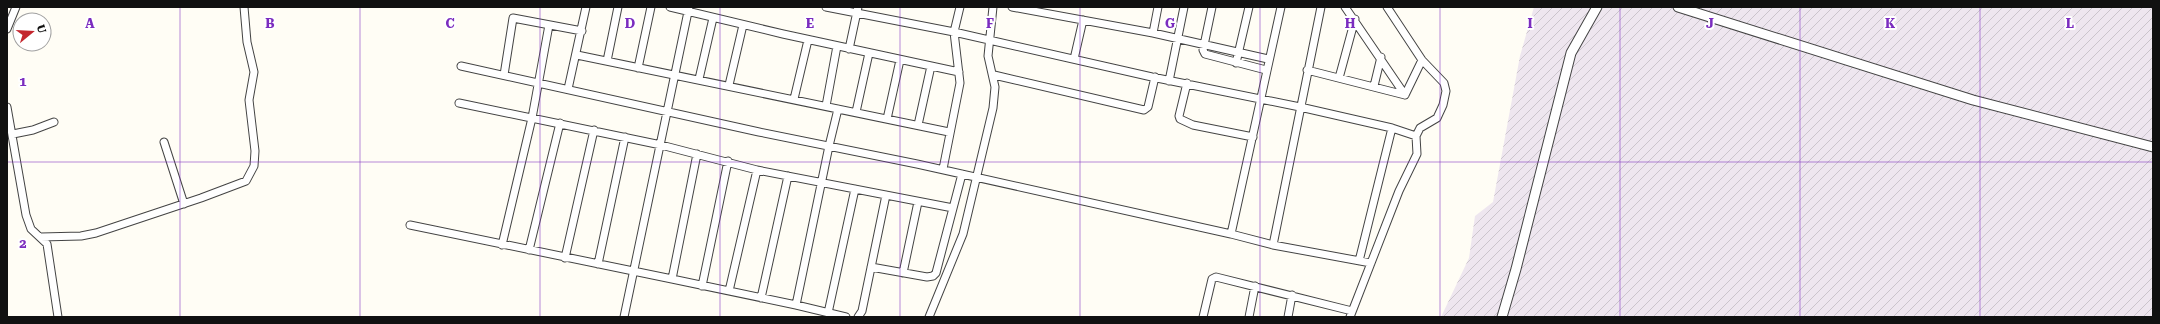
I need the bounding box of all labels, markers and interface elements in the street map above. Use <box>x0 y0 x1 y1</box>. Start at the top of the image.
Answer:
north arrow <box>12 12 52 52</box>
text: A <box>85 16 95 31</box>
text: B <box>265 16 275 31</box>
text: C <box>445 16 455 31</box>
text: D <box>625 16 635 31</box>
text: E <box>806 16 814 31</box>
text: F <box>986 16 994 31</box>
text: G <box>1165 16 1175 31</box>
text: H <box>1345 16 1356 31</box>
text: I <box>1527 16 1533 31</box>
text: J <box>1706 16 1714 31</box>
text: K <box>1885 16 1896 31</box>
text: L <box>2066 16 2074 31</box>
text: U <box>34 23 49 36</box>
text: 1 <box>19 74 27 89</box>
text: 2 <box>19 236 27 251</box>

